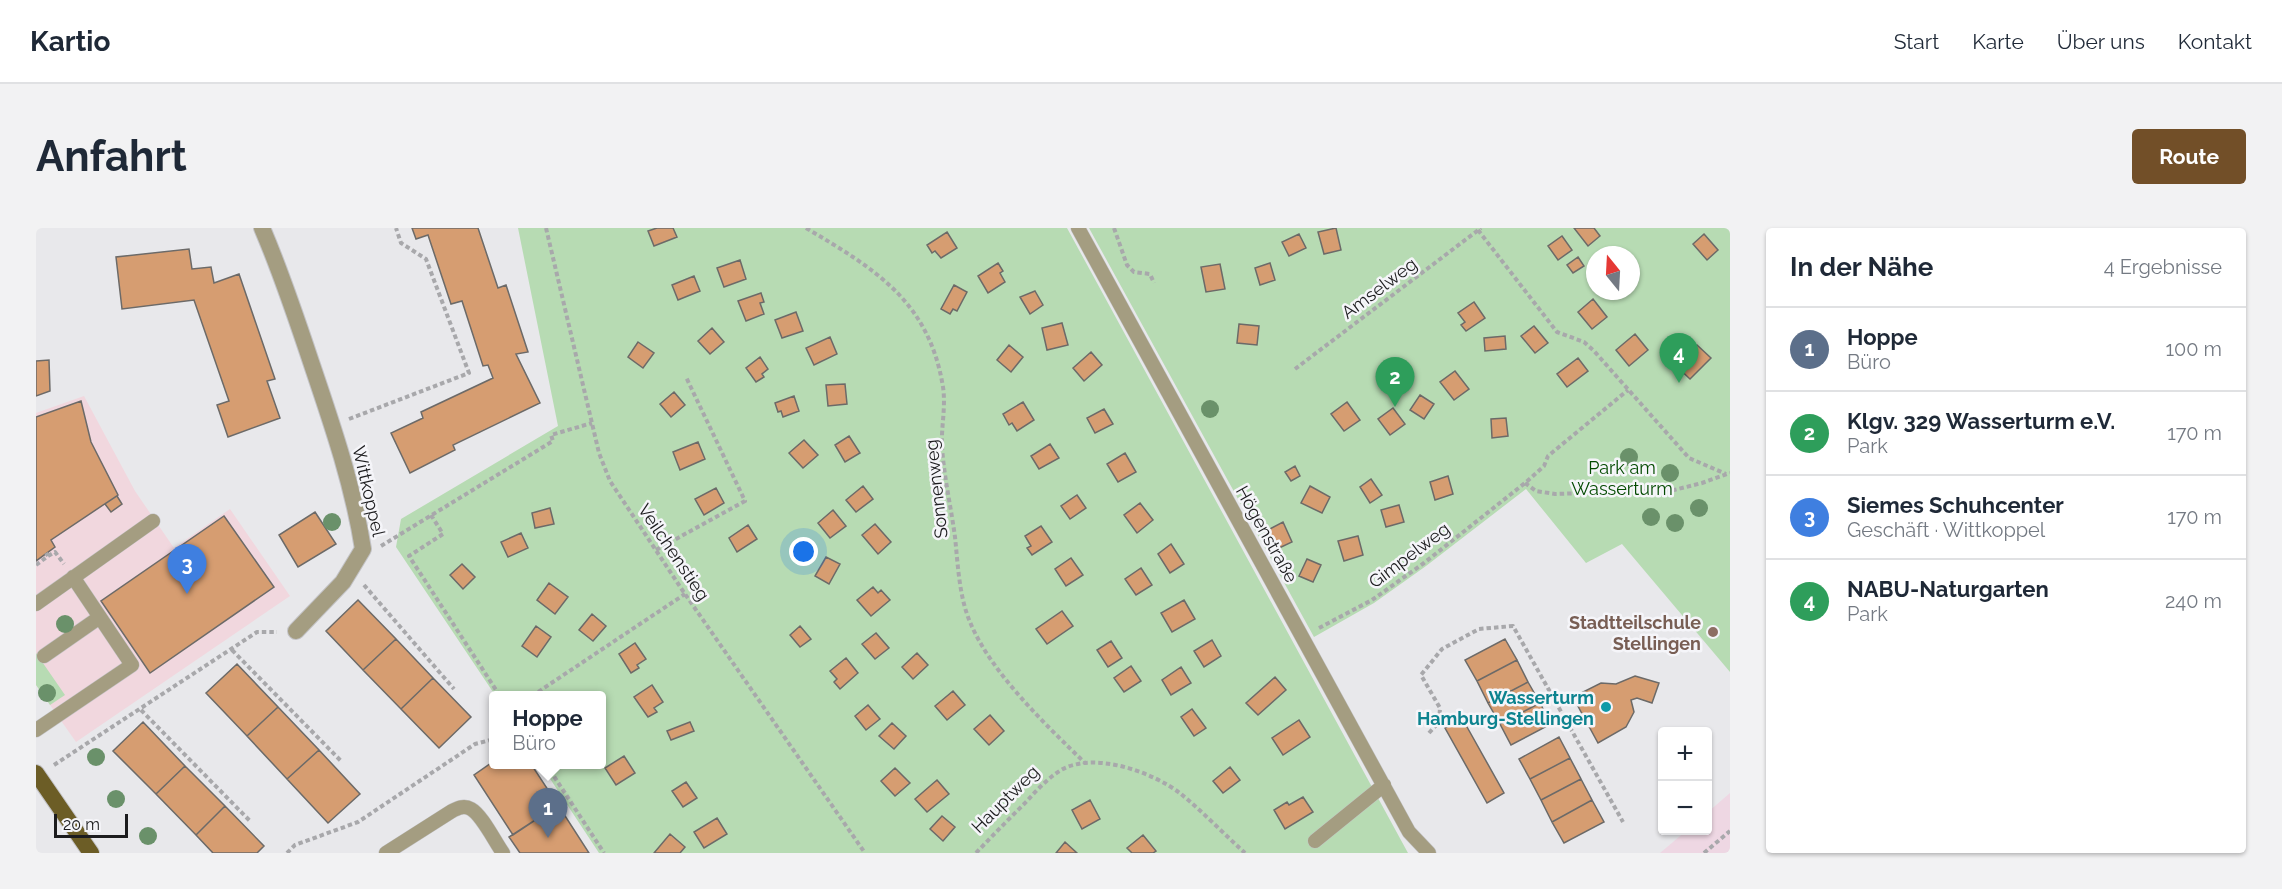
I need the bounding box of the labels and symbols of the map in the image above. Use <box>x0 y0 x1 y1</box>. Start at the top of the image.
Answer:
north arrow <box>1586 246 1640 300</box>
street label: Amselweg <box>1337 253 1421 323</box>
pin: 4 <box>1660 334 1698 383</box>
pin: 2 <box>1376 358 1414 407</box>
street label: Sonnenweg <box>920 438 952 540</box>
street label: Wittkoppel <box>348 444 390 538</box>
park label: Park am Wasserturm <box>1571 457 1673 499</box>
street label: Högenstraße <box>1232 482 1302 586</box>
street label: Veilchenstieg <box>634 500 714 604</box>
street label: Gimpelweg <box>1364 518 1454 592</box>
your location <box>789 537 818 566</box>
pin: 3 <box>168 544 206 594</box>
place label: Stadtteilschule Stellingen <box>1569 612 1701 654</box>
marker: Stadtteilschule Stellingen <box>1706 625 1720 639</box>
place label: Wasserturm Hamburg-Stellingen <box>1417 687 1594 729</box>
marker: Wasserturm Hamburg-Stellingen <box>1599 700 1613 714</box>
street label: Hauptweg <box>967 761 1043 837</box>
pin: 1 <box>528 788 568 838</box>
scale bar <box>54 811 128 838</box>

